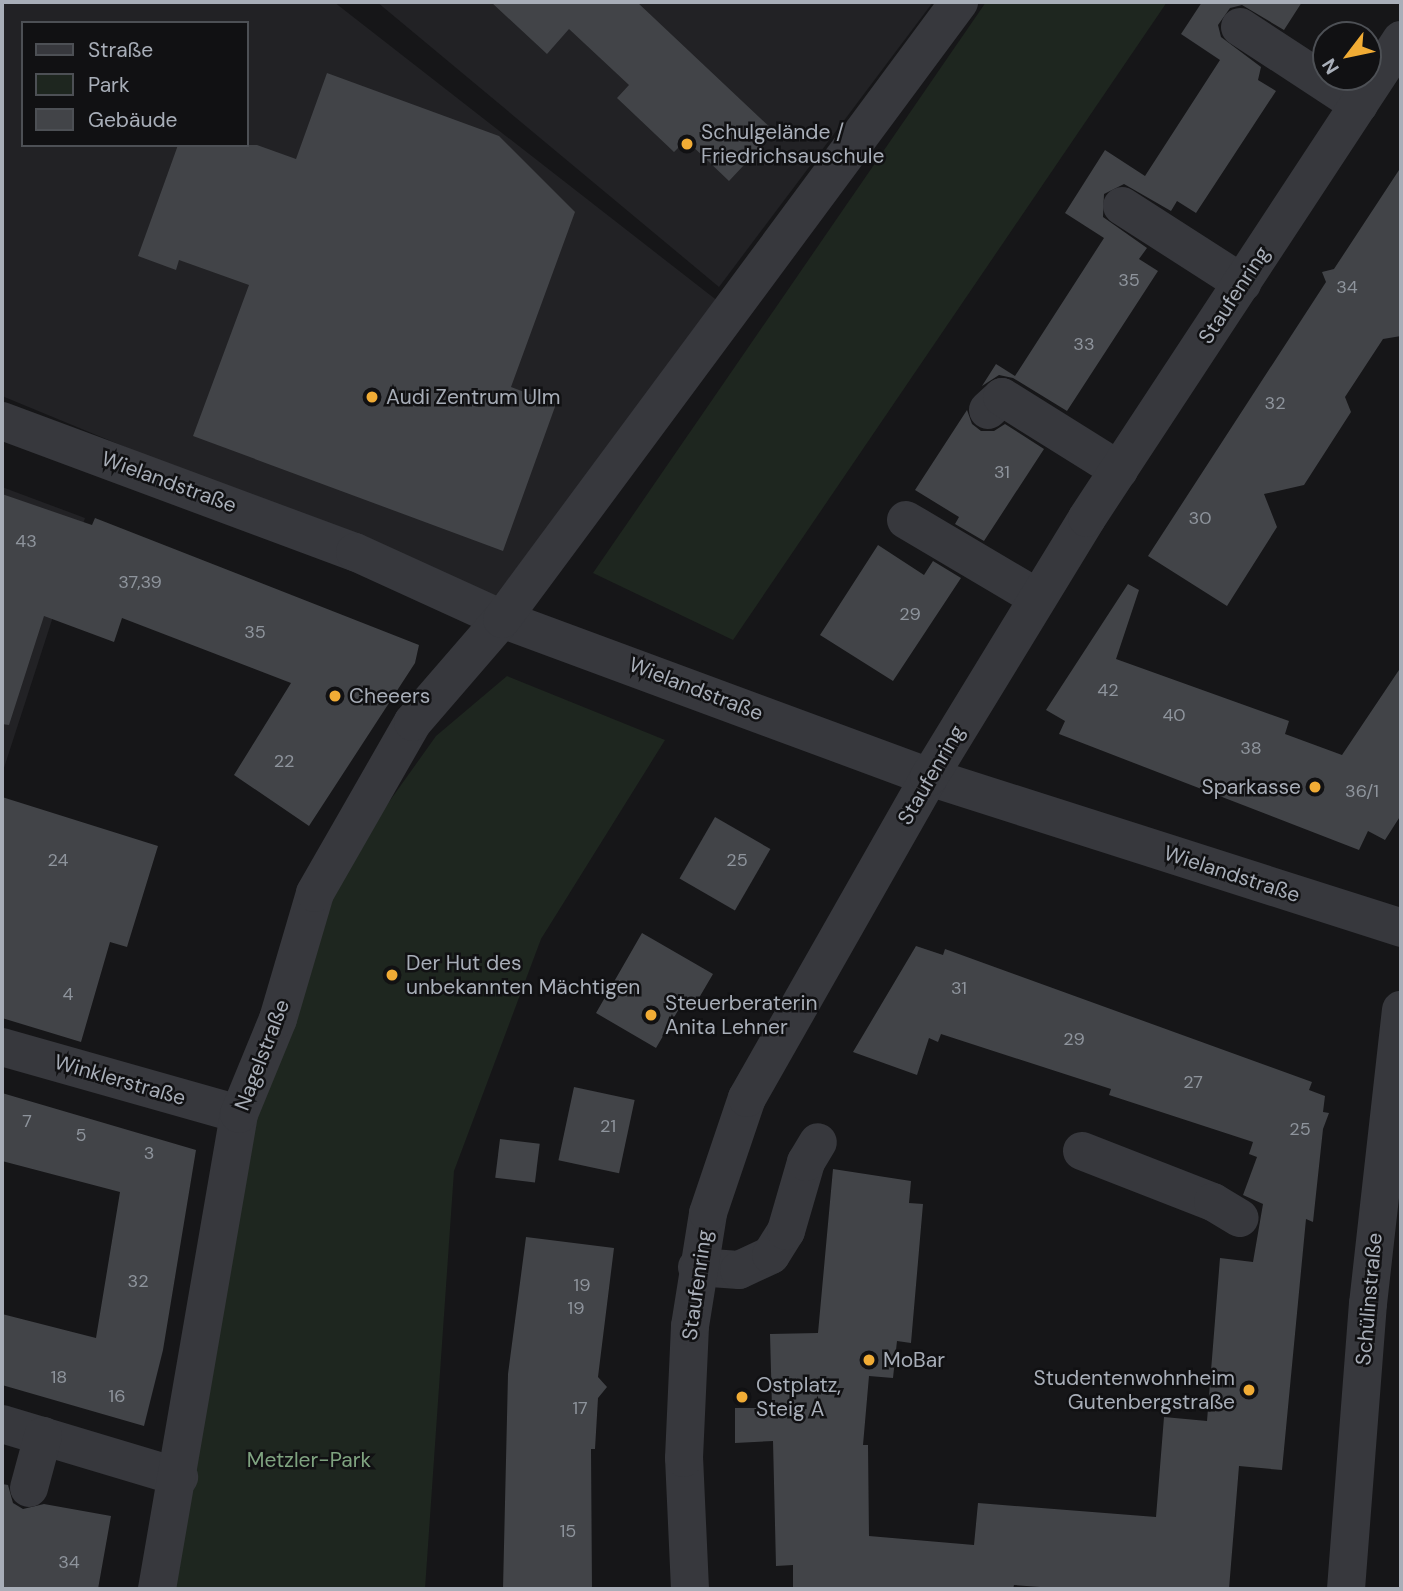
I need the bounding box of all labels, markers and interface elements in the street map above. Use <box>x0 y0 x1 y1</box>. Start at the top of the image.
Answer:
legend <box>21 21 248 147</box>
north arrow <box>1312 21 1382 91</box>
text: Straße <box>88 36 153 64</box>
text: N <box>1316 54 1345 79</box>
text: Park <box>88 71 129 99</box>
text: Gebäude <box>88 106 178 134</box>
place label: Schulgelände / Friedrichsauschule <box>701 119 884 169</box>
marker: Schulgelände / Friedrichsauschule <box>679 136 695 152</box>
street label: Staufenring <box>1193 242 1275 348</box>
house number: 35 <box>1118 269 1140 291</box>
house number: 34 <box>1336 276 1358 298</box>
house number: 33 <box>1073 333 1095 355</box>
place label: Audi Zentrum Ulm <box>386 384 560 410</box>
marker: Audi Zentrum Ulm <box>364 389 380 405</box>
house number: 32 <box>1264 392 1286 414</box>
street label: Wielandstraße <box>98 446 240 518</box>
house number: 31 <box>994 461 1010 483</box>
house number: 30 <box>1189 507 1211 529</box>
house number: 43 <box>15 530 37 552</box>
house number: 37,39 <box>118 571 162 593</box>
house number: 29 <box>899 603 921 625</box>
house number: 35 <box>244 621 266 643</box>
street label: Wielandstraße <box>625 652 767 726</box>
house number: 42 <box>1097 679 1119 701</box>
place label: Cheeers <box>349 683 430 709</box>
marker: Cheeers <box>327 688 343 704</box>
house number: 40 <box>1162 704 1186 726</box>
street label: Staufenring <box>892 721 970 829</box>
house number: 38 <box>1240 737 1262 759</box>
house number: 22 <box>274 750 294 772</box>
place label: Sparkasse <box>1202 774 1301 800</box>
marker: Sparkasse <box>1307 779 1323 795</box>
house number: 36/1 <box>1345 780 1379 802</box>
street label: Wielandstraße <box>1161 840 1303 908</box>
house number: 24 <box>48 849 68 871</box>
house number: 25 <box>726 849 748 871</box>
place label: Der Hut des unbekannten Mächtigen <box>406 950 640 1000</box>
marker: Der Hut des unbekannten Mächtigen <box>384 967 400 983</box>
house number: 31 <box>951 977 967 999</box>
house number: 4 <box>63 983 73 1005</box>
place label: Steuerberaterin Anita Lehner <box>665 990 817 1040</box>
street label: Nagelstraße <box>229 996 295 1114</box>
marker: Steuerberaterin Anita Lehner <box>643 1007 659 1023</box>
house number: 29 <box>1063 1028 1085 1050</box>
street label: Winklerstraße <box>51 1049 189 1111</box>
house number: 27 <box>1183 1071 1203 1093</box>
house number: 7 <box>22 1110 32 1132</box>
house number: 21 <box>600 1115 616 1137</box>
house number: 25 <box>1289 1118 1311 1140</box>
house number: 5 <box>76 1124 86 1146</box>
house number: 3 <box>144 1142 154 1164</box>
street label: Staufenring <box>677 1228 717 1342</box>
street label: Schülinstraße <box>1351 1232 1387 1366</box>
house number: 32 <box>127 1270 149 1292</box>
house number: 19 <box>574 1274 590 1296</box>
house number: 19 <box>568 1297 584 1319</box>
place label: MoBar <box>883 1347 945 1373</box>
marker: MoBar <box>861 1352 877 1368</box>
place label: Studentenwohnheim Gutenbergstraße <box>1034 1365 1235 1415</box>
house number: 18 <box>51 1366 67 1388</box>
place label: Ostplatz, Steig A <box>756 1372 841 1422</box>
marker: Studentenwohnheim Gutenbergstraße <box>1241 1382 1257 1398</box>
house number: 16 <box>109 1385 125 1407</box>
marker: Ostplatz, Steig A <box>734 1389 750 1405</box>
house number: 17 <box>572 1397 588 1419</box>
park label: Metzler-Park <box>247 1447 371 1473</box>
house number: 15 <box>560 1520 576 1542</box>
house number: 34 <box>58 1551 80 1573</box>

